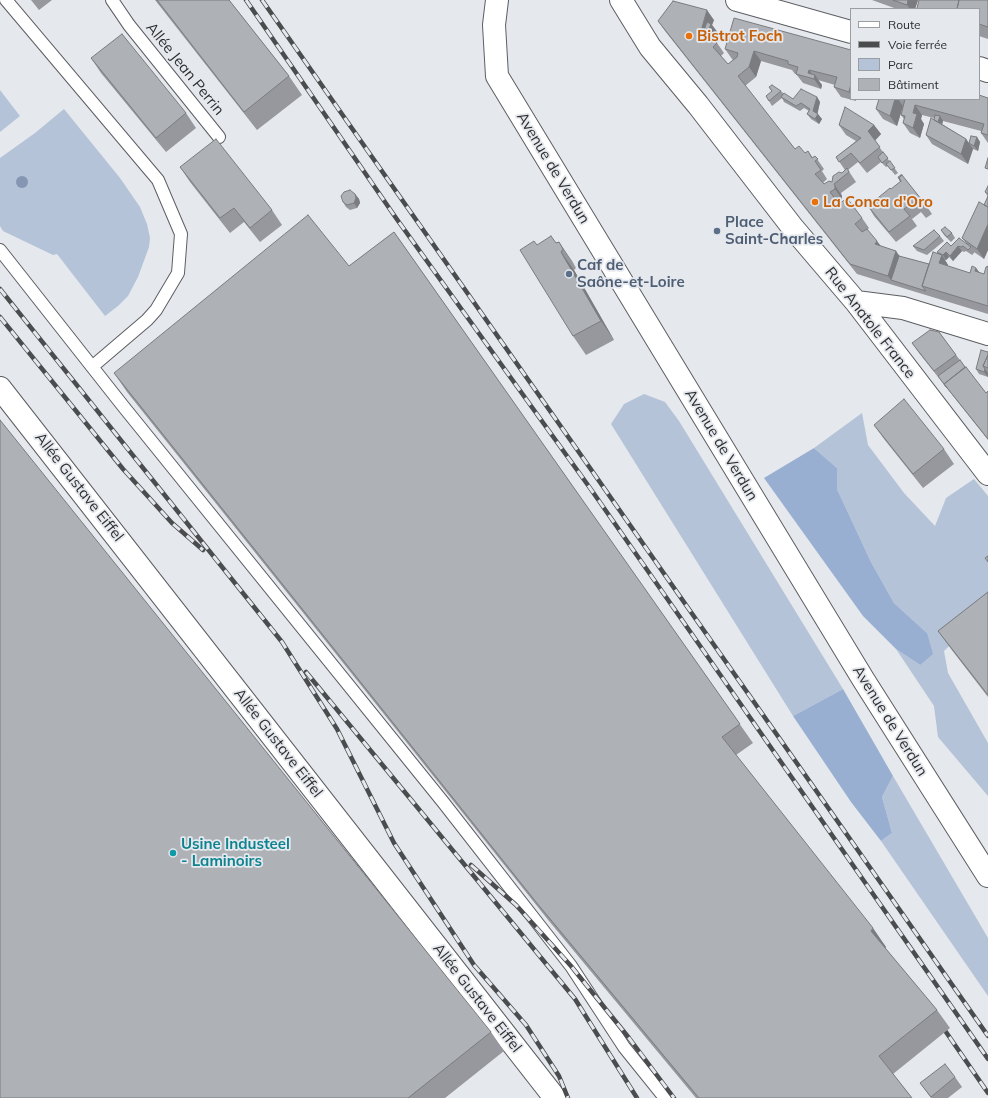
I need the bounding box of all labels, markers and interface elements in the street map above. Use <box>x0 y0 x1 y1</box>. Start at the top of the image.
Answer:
legend <box>850 8 980 100</box>
text: Route <box>888 17 921 32</box>
street label: Allée Jean Perrin <box>142 19 228 119</box>
place label: Bistrot Foch <box>697 27 783 45</box>
marker: Bistrot Foch <box>684 31 694 41</box>
text: Voie ferrée <box>888 37 947 52</box>
text: Parc <box>888 57 913 72</box>
text: Bâtiment <box>888 77 939 92</box>
street label: Avenue de Verdun <box>513 109 593 227</box>
place label: La Conca d'Oro <box>823 193 933 211</box>
marker: La Conca d'Oro <box>810 197 820 207</box>
place label: Place Saint-Charles <box>725 213 823 248</box>
marker: Place Saint-Charles <box>712 226 722 236</box>
place label: Caf de Saône-et-Loire <box>577 256 685 291</box>
street label: Rue Anatole France <box>821 264 919 382</box>
marker: Caf de Saône-et-Loire <box>564 269 574 279</box>
street label: Avenue de Verdun <box>681 386 761 504</box>
street label: Allée Gustave Eiffel <box>31 429 127 545</box>
street label: Avenue de Verdun <box>849 662 931 780</box>
street label: Allée Gustave Eiffel <box>230 685 326 801</box>
place label: Usine Industeel - Laminoirs <box>181 835 290 870</box>
marker: Usine Industeel - Laminoirs <box>168 848 178 858</box>
street label: Allée Gustave Eiffel <box>429 940 525 1056</box>

